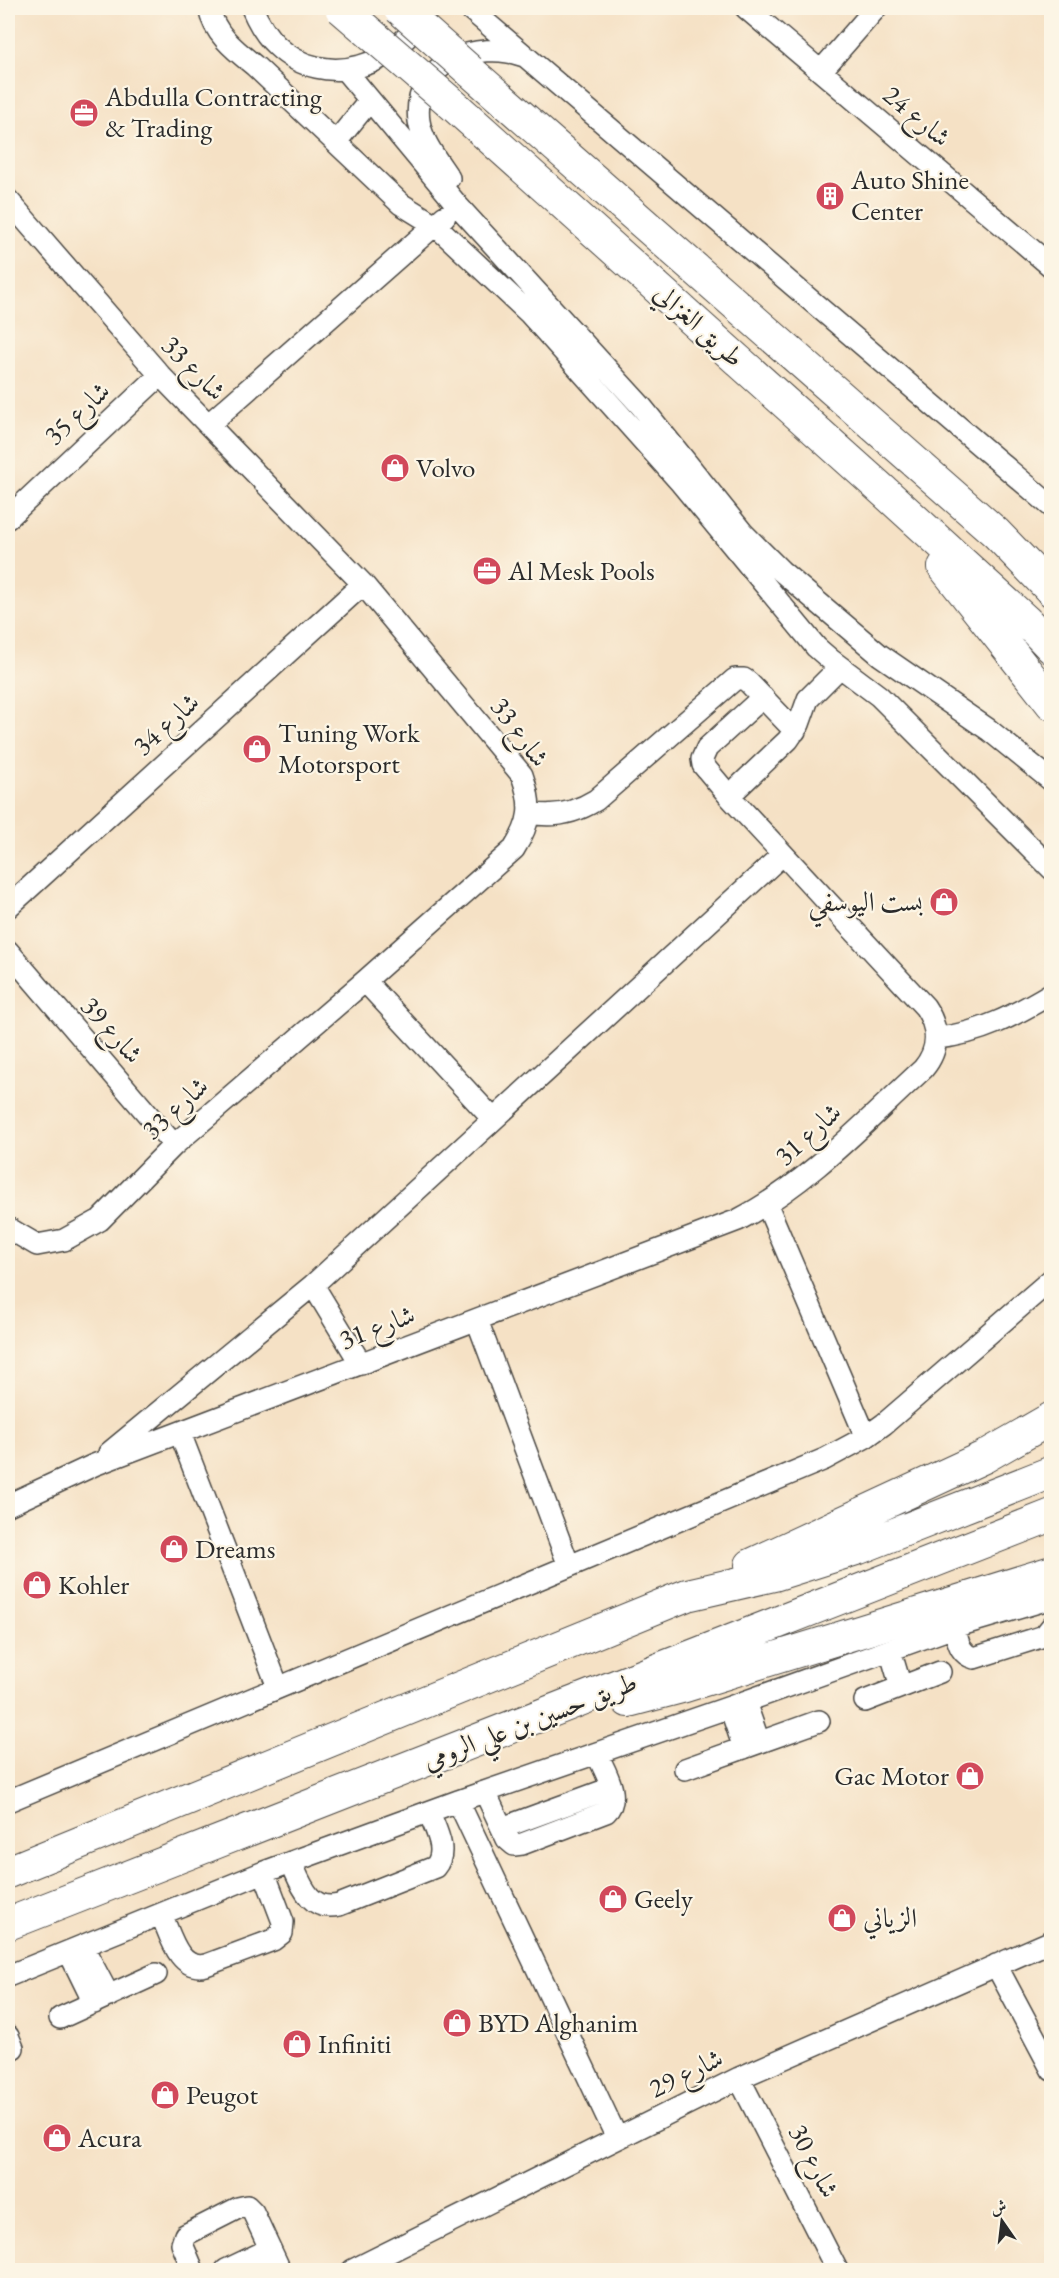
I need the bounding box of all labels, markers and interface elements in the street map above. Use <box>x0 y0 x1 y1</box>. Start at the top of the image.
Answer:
street label: شارع 24 <box>873 77 959 158</box>
place label: Abdulla Contracting & Trading <box>104 79 322 145</box>
office icon: Abdulla Contracting & Trading <box>68 97 100 129</box>
place label: Auto Shine Center <box>850 162 969 228</box>
building icon: Auto Shine Center <box>814 180 846 212</box>
street label: طريق الغزالي <box>643 275 752 378</box>
street label: شارع 33 <box>151 327 234 411</box>
street label: شارع 35 <box>36 373 121 456</box>
place label: Volvo <box>416 450 475 485</box>
shop icon: Volvo <box>379 452 411 484</box>
place label: Al Mesk Pools <box>507 553 655 588</box>
office icon: Al Mesk Pools <box>471 555 503 587</box>
street label: شارع 34 <box>125 684 210 767</box>
street label: شارع 33 <box>479 690 558 777</box>
place label: Tuning Work Motorsport <box>278 715 420 781</box>
shop icon: Tuning Work Motorsport <box>241 733 273 765</box>
place label: بست اليوسفي <box>808 884 923 928</box>
shop icon: بست اليوسفي <box>928 886 960 918</box>
street label: شارع 39 <box>70 989 151 1074</box>
street label: شارع 33 <box>134 1068 219 1151</box>
street label: شارع 31 <box>767 1094 852 1177</box>
street label: شارع 31 <box>334 1296 421 1362</box>
place label: Dreams <box>195 1531 275 1566</box>
shop icon: Dreams <box>158 1533 190 1565</box>
place label: Kohler <box>58 1567 129 1602</box>
shop icon: Kohler <box>21 1569 53 1601</box>
street label: طريق حسين بن علي الرومي <box>418 1664 645 1786</box>
place label: Gac Motor <box>834 1758 949 1793</box>
shop icon: Gac Motor <box>954 1760 986 1792</box>
place label: Geely <box>634 1881 693 1916</box>
shop icon: Geely <box>597 1883 629 1915</box>
place label: الزياني <box>863 1900 917 1940</box>
shop icon: الزياني <box>826 1902 858 1934</box>
place label: BYD Alghanim <box>478 2005 638 2040</box>
shop icon: BYD Alghanim <box>441 2007 473 2039</box>
place label: Infiniti <box>318 2026 392 2061</box>
shop icon: Infiniti <box>281 2028 313 2060</box>
street label: شارع 29 <box>643 2040 731 2110</box>
place label: Peugot <box>186 2077 258 2112</box>
shop icon: Peugot <box>149 2079 181 2111</box>
street label: شارع 30 <box>777 2118 848 2206</box>
place label: Acura <box>77 2120 142 2155</box>
shop icon: Acura <box>41 2122 73 2154</box>
north arrow <box>972 2191 1032 2251</box>
text: ش <box>988 2195 1009 2219</box>

